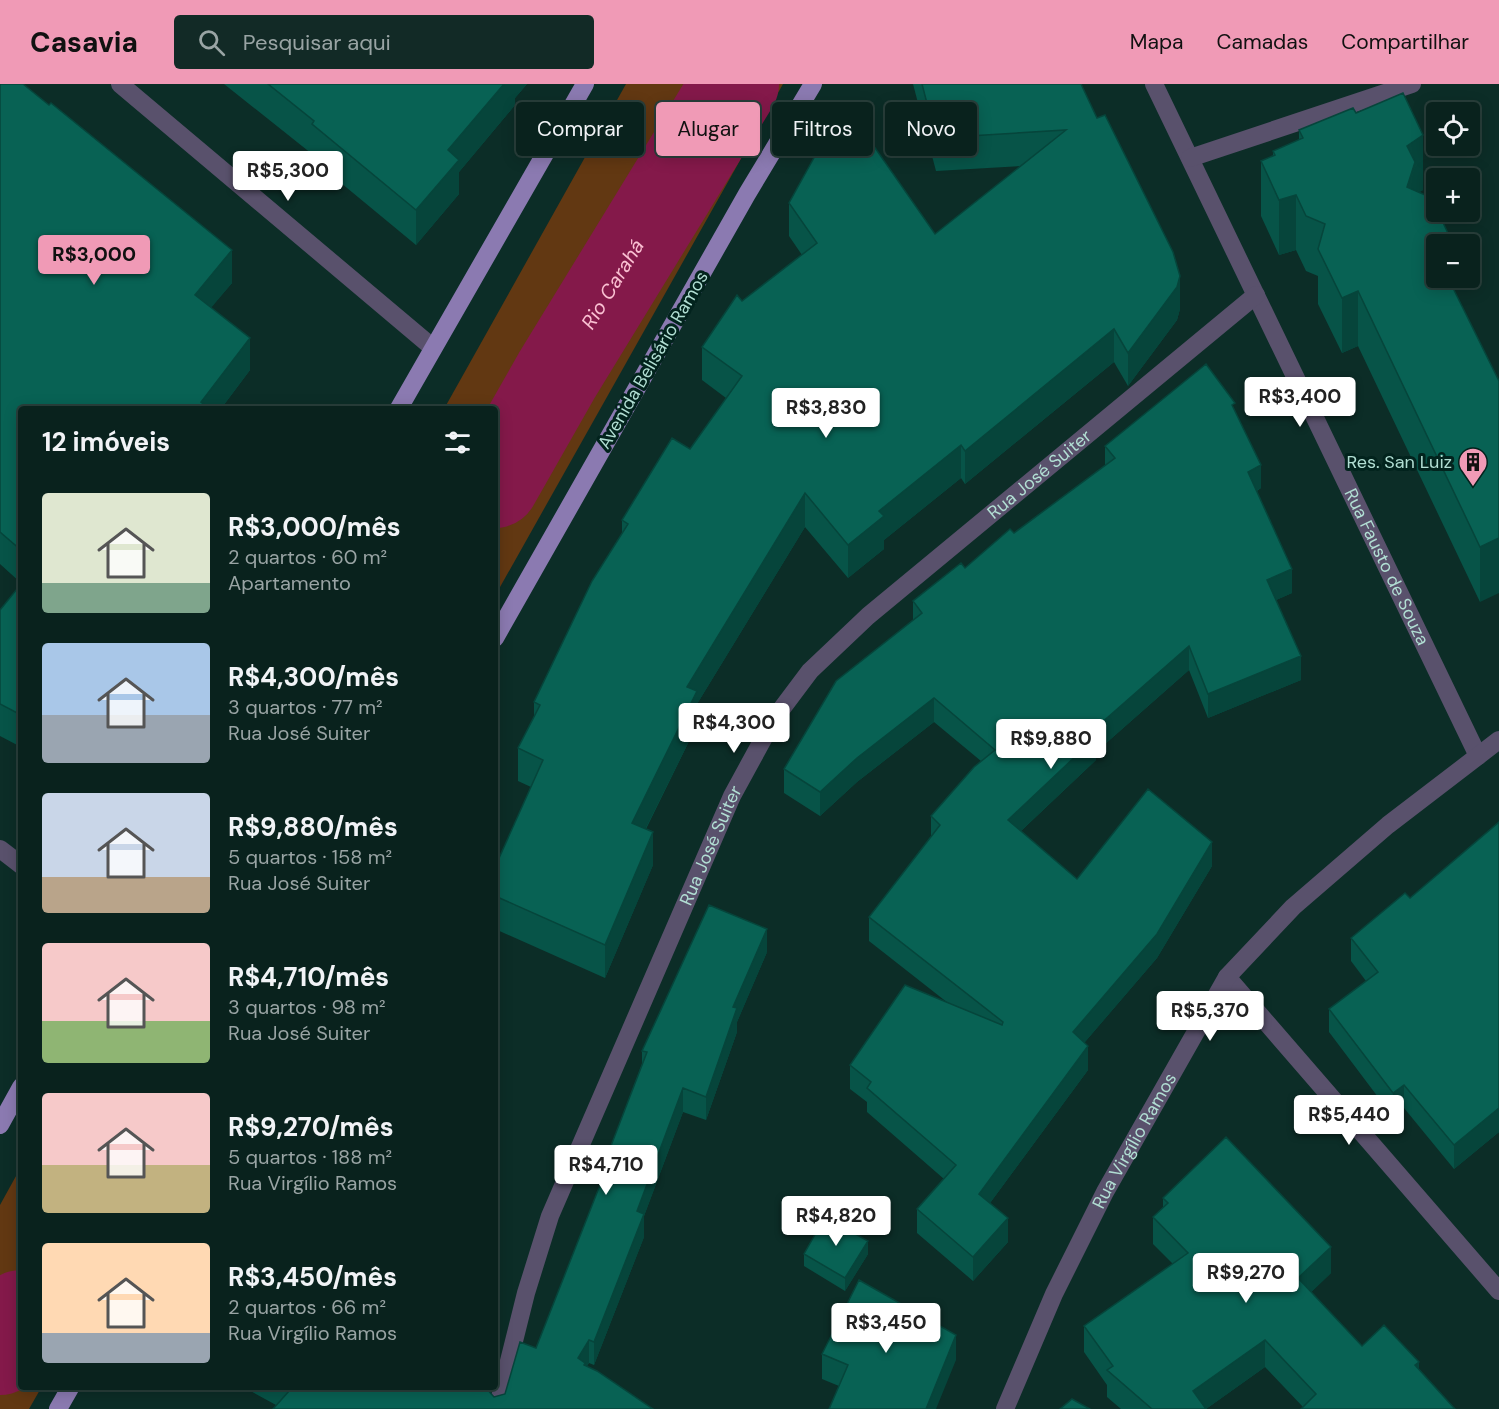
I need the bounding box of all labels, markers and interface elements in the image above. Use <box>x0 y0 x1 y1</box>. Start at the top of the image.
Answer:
search box <box>174 15 594 69</box>
text: Casavia <box>30 24 138 61</box>
icon: search <box>195 26 228 59</box>
text: Pesquisar aqui <box>243 28 391 57</box>
text: Mapa <box>1130 28 1183 56</box>
text: Camadas <box>1216 28 1308 56</box>
text: Compartilhar <box>1341 28 1469 56</box>
chip: Comprar <box>516 102 644 156</box>
chip: Alugar <box>656 102 760 156</box>
chip: Filtros <box>772 102 873 156</box>
chip: Novo <box>885 102 977 156</box>
map controls <box>1426 102 1480 288</box>
button: locate <box>1426 102 1480 156</box>
pin: R$5,300 <box>233 151 343 202</box>
text: R$5,300 <box>247 157 329 183</box>
button: + <box>1426 168 1480 222</box>
water label: Rio Carahá <box>575 234 650 334</box>
button: − <box>1426 234 1480 288</box>
pin: R$3,000 <box>39 235 149 286</box>
text: R$3,000 <box>52 241 136 267</box>
street label: Avenida Belisário Ramos <box>592 267 714 453</box>
pin: R$3,400 <box>1245 377 1355 428</box>
text: R$3,400 <box>1259 383 1341 409</box>
pin: R$3,830 <box>771 388 881 439</box>
text: R$3,830 <box>786 394 866 420</box>
street label: Rua José Suiter <box>982 424 1097 524</box>
text: 12 imóveis <box>42 425 170 459</box>
icon: filters <box>441 426 474 459</box>
building icon: Res. San Luiz <box>1457 446 1489 488</box>
place label: Res. San Luiz <box>1347 450 1452 474</box>
street label: Rua Fausto de Souza <box>1339 484 1435 649</box>
text: R$3,000/mês <box>228 510 401 544</box>
icon: home <box>90 517 162 589</box>
text: 2 quartos · 60 m² <box>228 544 387 570</box>
text: Apartamento <box>228 570 351 596</box>
text: R$4,300/mês <box>228 660 399 694</box>
icon: home <box>90 667 162 739</box>
text: 3 quartos · 77 m² <box>228 694 383 720</box>
pin: R$4,300 <box>679 703 789 754</box>
text: R$4,300 <box>693 709 775 735</box>
pin: R$9,880 <box>996 719 1106 770</box>
text: Rua José Suiter <box>228 720 370 746</box>
text: R$9,880 <box>1010 725 1092 751</box>
street label: Rua José Suiter <box>674 781 748 909</box>
text: R$9,880/mês <box>228 810 398 844</box>
icon: home <box>90 817 162 889</box>
text: 5 quartos · 158 m² <box>228 844 392 870</box>
text: Rua José Suiter <box>228 870 370 896</box>
text: R$4,710/mês <box>228 960 389 994</box>
icon: home <box>90 967 162 1039</box>
pin: R$5,370 <box>1155 991 1265 1042</box>
text: 3 quartos · 98 m² <box>228 994 386 1020</box>
text: R$5,370 <box>1171 997 1249 1023</box>
text: Rua José Suiter <box>228 1020 370 1046</box>
street label: Rua Virgílio Ramos <box>1087 1069 1182 1213</box>
pin: R$5,440 <box>1294 1095 1404 1146</box>
text: R$5,440 <box>1308 1101 1390 1127</box>
text: R$9,270/mês <box>228 1110 393 1144</box>
icon: home <box>90 1117 162 1189</box>
text: 5 quartos · 188 m² <box>228 1144 392 1170</box>
pin: R$4,710 <box>551 1145 661 1196</box>
text: R$4,710 <box>568 1151 644 1177</box>
text: Rua Virgílio Ramos <box>228 1170 397 1196</box>
pin: R$4,820 <box>781 1196 891 1247</box>
text: R$4,820 <box>796 1202 876 1228</box>
pin: R$9,270 <box>1191 1253 1301 1304</box>
text: R$9,270 <box>1207 1259 1285 1285</box>
text: R$3,450/mês <box>228 1260 397 1294</box>
icon: home <box>90 1267 162 1339</box>
text: 2 quartos · 66 m² <box>228 1294 386 1320</box>
pin: R$3,450 <box>831 1303 941 1354</box>
text: R$3,450 <box>845 1309 927 1335</box>
text: Rua Virgílio Ramos <box>228 1320 397 1346</box>

